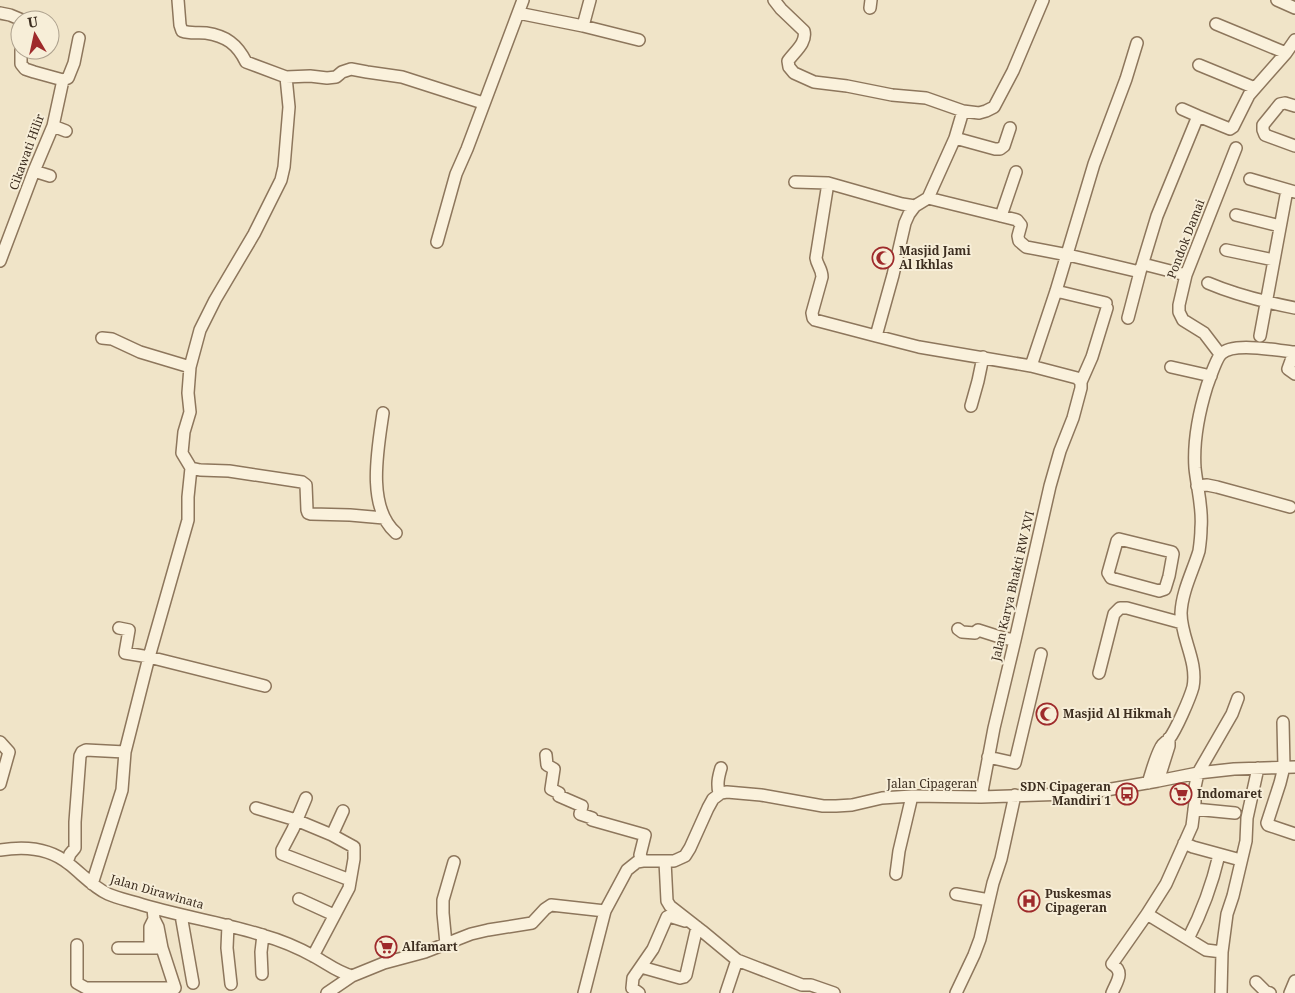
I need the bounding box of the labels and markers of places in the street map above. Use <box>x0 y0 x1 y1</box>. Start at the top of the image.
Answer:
place label: Masjid Jami Al Ikhlas <box>899 242 971 273</box>
mosque icon: Masjid Jami Al Ikhlas <box>871 246 895 270</box>
mosque icon: Masjid Al Hikmah <box>1035 702 1059 726</box>
place label: Masjid Al Hikmah <box>1063 705 1172 722</box>
place label: SDN Cipageran Mandiri 1 <box>1020 778 1111 809</box>
bus stop icon: SDN Cipageran Mandiri 1 <box>1115 782 1139 806</box>
supermarket icon: Indomaret <box>1169 782 1193 806</box>
place label: Indomaret <box>1197 785 1262 802</box>
place label: Puskesmas Cipageran <box>1045 885 1112 916</box>
hospital icon: Puskesmas Cipageran <box>1017 889 1041 913</box>
supermarket icon: Alfamart <box>374 935 398 959</box>
place label: Alfamart <box>402 938 458 955</box>

